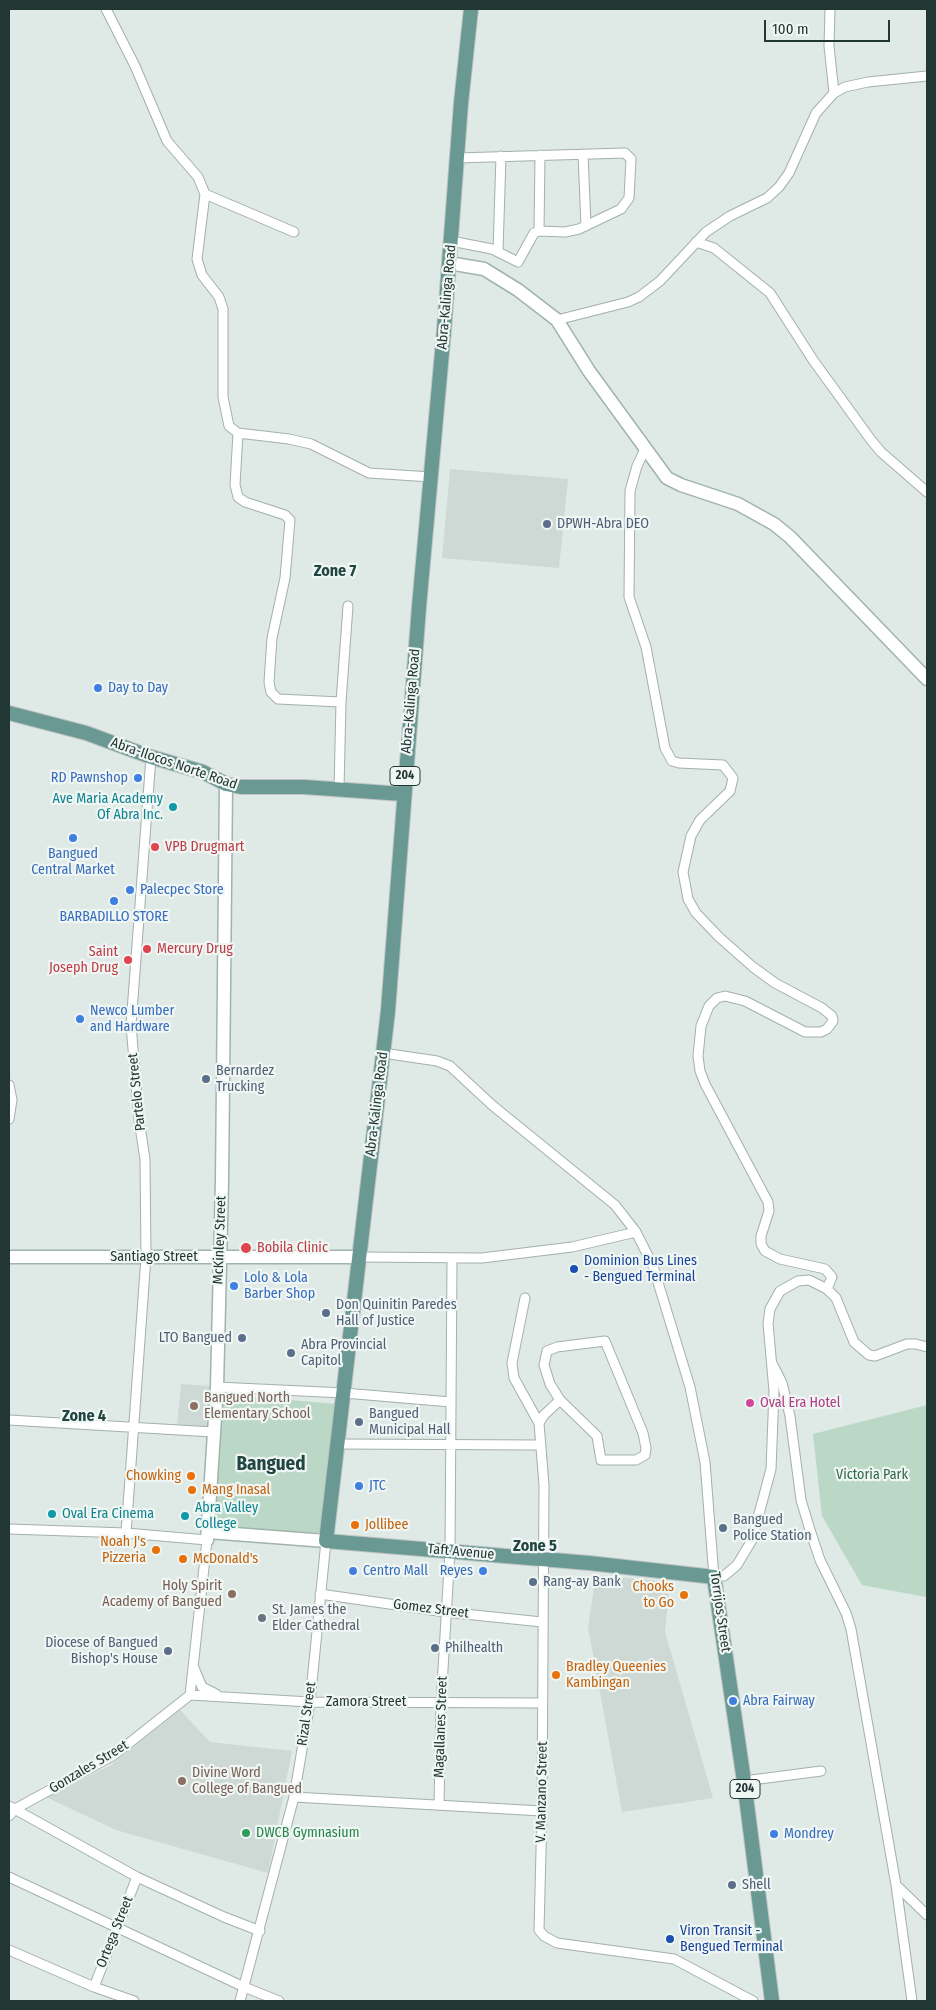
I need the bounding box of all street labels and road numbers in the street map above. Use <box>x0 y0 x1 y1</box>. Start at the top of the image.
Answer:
street label: Abra-Kalinga Road <box>434 244 460 350</box>
street label: Abra-Kalinga Road <box>398 648 424 754</box>
street label: Abra-Ilocos Norte Road <box>109 734 239 794</box>
road number: 204 <box>390 766 420 786</box>
street label: Abra-Kalinga Road <box>362 1051 392 1157</box>
street label: Partelo Street <box>125 1052 149 1132</box>
street label: McKinley Street <box>210 1195 230 1285</box>
street label: Santiago Street <box>110 1249 198 1265</box>
street label: Taft Avenue <box>427 1541 495 1563</box>
street label: Torrijos Street <box>706 1571 734 1653</box>
street label: Gomez Street <box>392 1596 470 1622</box>
street label: Magallanes Street <box>431 1676 451 1778</box>
street label: Rizal Street <box>294 1681 320 1747</box>
street label: Zamora Street <box>326 1694 406 1710</box>
street label: Gonzales Street <box>46 1737 132 1797</box>
street label: V. Manzano Street <box>533 1741 551 1843</box>
road number: 204 <box>730 1780 760 1798</box>
street label: Ortega Street <box>93 1894 137 1970</box>

